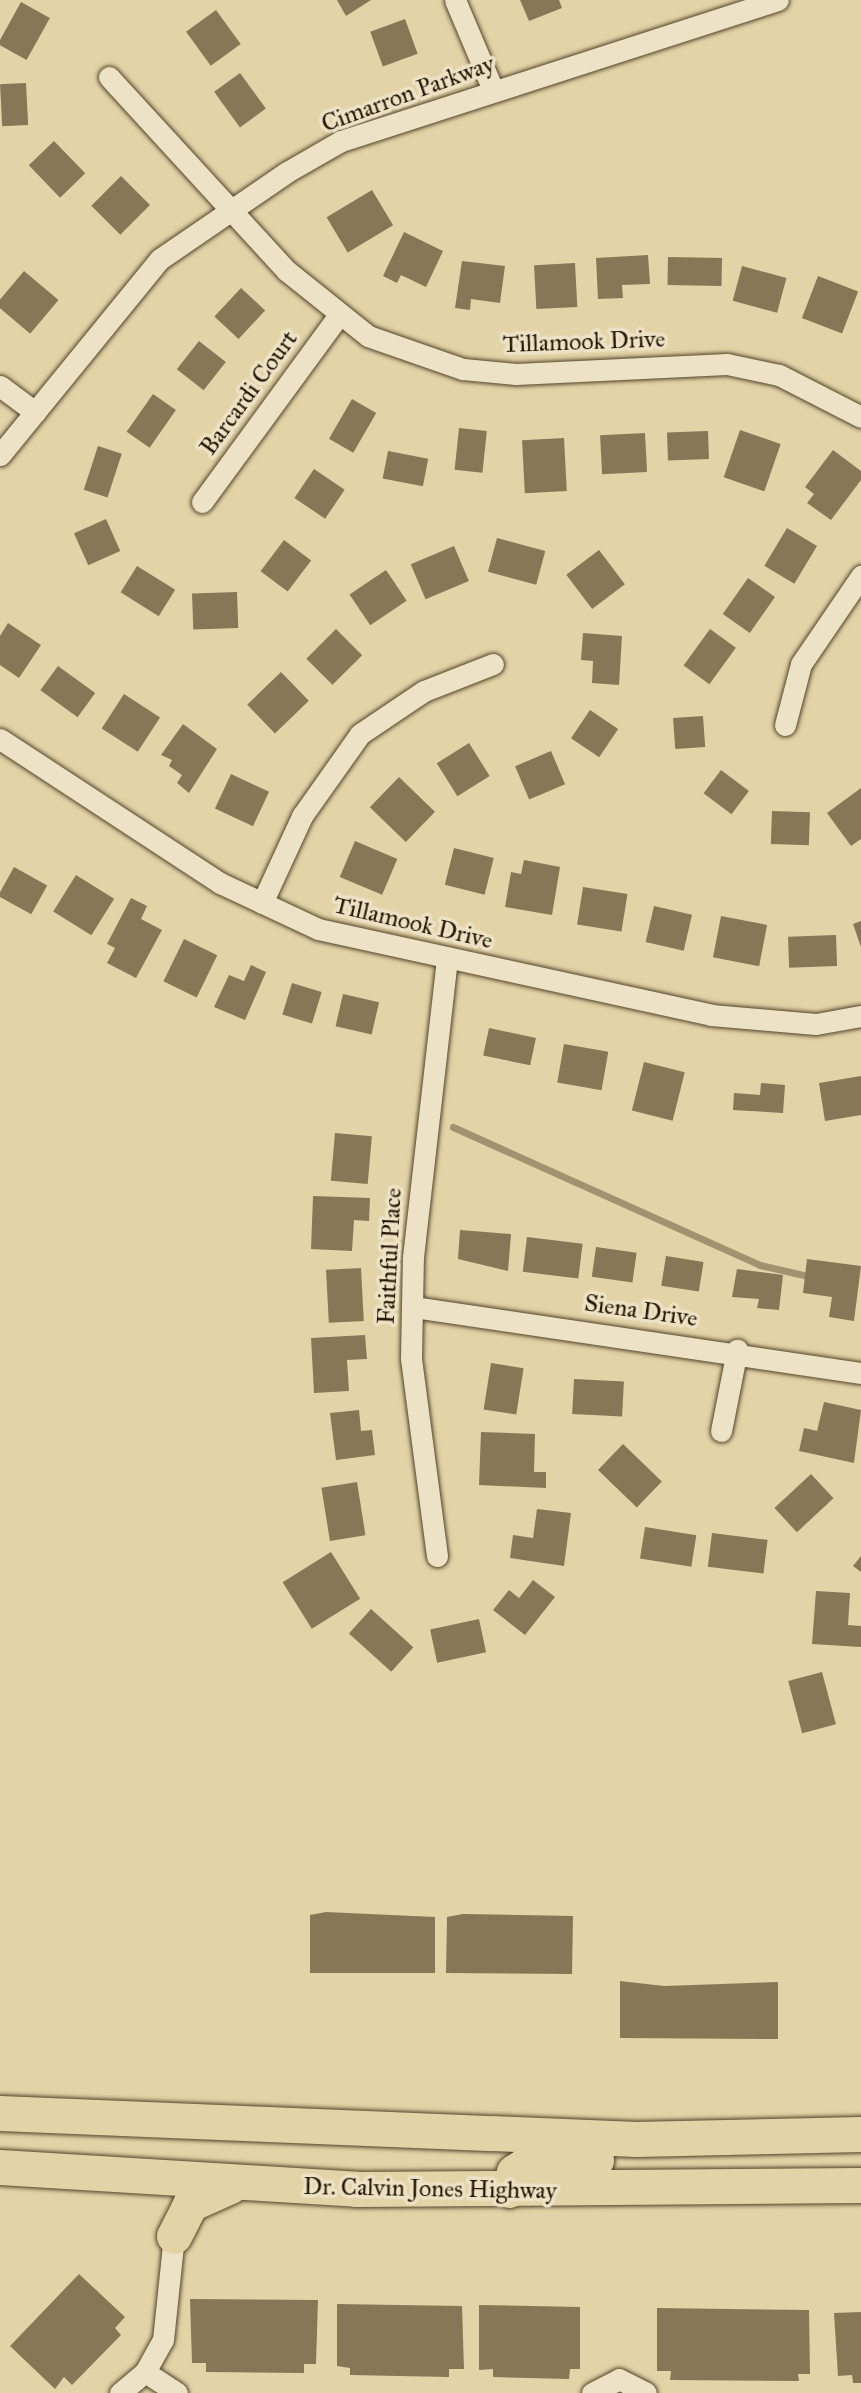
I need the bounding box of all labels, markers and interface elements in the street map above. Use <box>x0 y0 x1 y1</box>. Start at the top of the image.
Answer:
street label: Cimarron Parkway <box>318 49 498 139</box>
street label: Barcardi Court <box>194 325 304 461</box>
street label: Tillamook Drive <box>502 325 666 359</box>
street label: Tillamook Drive <box>331 891 495 955</box>
street label: Faithful Place <box>372 1187 408 1325</box>
street label: Siena Drive <box>583 1289 699 1333</box>
street label: Dr. Calvin Jones Highway <box>303 2172 557 2206</box>

